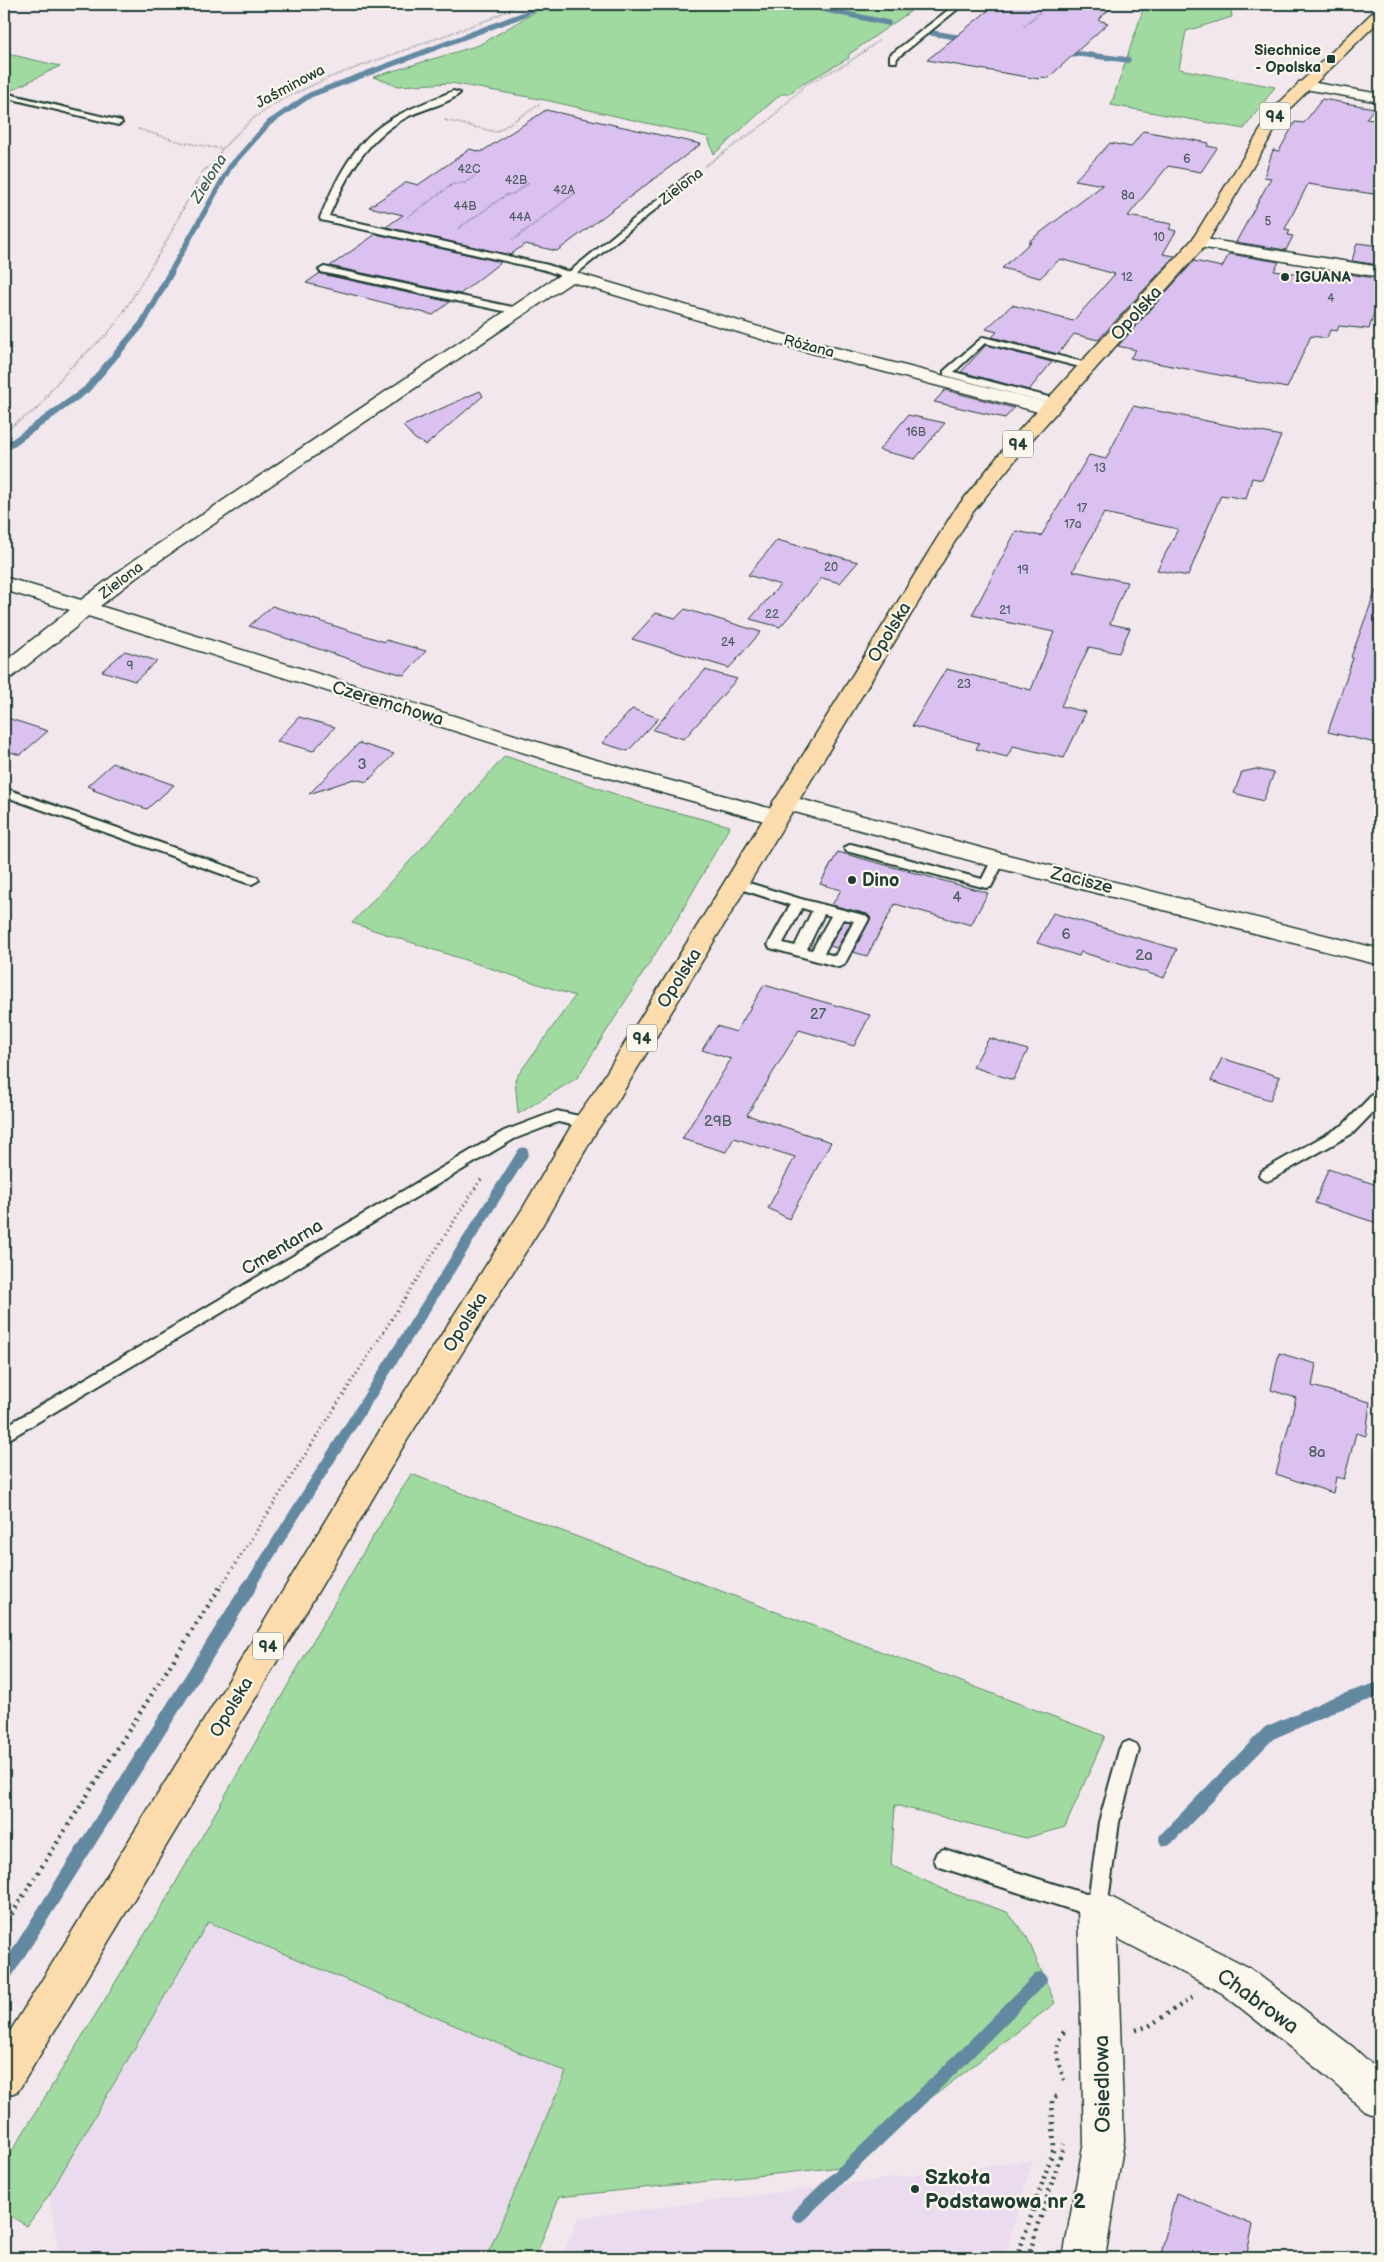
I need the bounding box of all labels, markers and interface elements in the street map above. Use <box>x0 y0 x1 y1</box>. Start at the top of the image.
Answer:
place label: Siechnice - Opolska <box>1254 41 1321 77</box>
marker: Siechnice - Opolska <box>1325 53 1337 65</box>
street label: Jaśminowa <box>252 60 328 113</box>
road number: 94 <box>1260 102 1290 130</box>
water label: Zielona <box>186 151 232 207</box>
house number: 6 <box>1183 152 1191 167</box>
house number: 42C <box>458 162 481 177</box>
street label: Zielona <box>655 163 707 210</box>
house number: 42B <box>505 173 527 188</box>
house number: 42A <box>553 183 576 198</box>
house number: 8a <box>1121 188 1135 203</box>
house number: 44B <box>454 199 476 214</box>
house number: 44A <box>509 210 532 225</box>
house number: 5 <box>1265 214 1272 229</box>
house number: 10 <box>1153 230 1165 245</box>
place label: IGUANA <box>1295 268 1352 287</box>
house number: 12 <box>1121 270 1133 285</box>
marker: IGUANA <box>1279 271 1291 283</box>
street label: Opolska <box>1106 282 1166 345</box>
house number: 4 <box>1327 291 1335 306</box>
street label: Różana <box>782 331 836 362</box>
house number: 16B <box>906 425 926 440</box>
road number: 94 <box>1003 430 1033 458</box>
house number: 13 <box>1094 461 1106 476</box>
house number: 17 <box>1077 501 1087 516</box>
house number: 17a <box>1064 517 1082 532</box>
street label: Zielona <box>95 558 147 604</box>
house number: 20 <box>824 560 838 575</box>
house number: 19 <box>1017 563 1029 578</box>
street label: Opolska <box>863 599 915 666</box>
house number: 21 <box>999 603 1011 618</box>
house number: 22 <box>765 607 779 622</box>
house number: 24 <box>721 635 736 650</box>
house number: 9 <box>127 659 134 674</box>
street label: Czeremchowa <box>330 677 446 730</box>
house number: 23 <box>957 677 971 692</box>
house number: 3 <box>357 755 367 774</box>
street label: Zacisze <box>1048 862 1115 898</box>
place label: Dino <box>862 870 899 891</box>
marker: Dino <box>846 874 858 886</box>
house number: 4 <box>952 888 962 907</box>
house number: 6 <box>1061 925 1071 944</box>
street label: Opolska <box>653 945 706 1012</box>
house number: 2a <box>1135 946 1153 965</box>
house number: 27 <box>810 1005 827 1024</box>
road number: 94 <box>627 1024 657 1052</box>
house number: 29B <box>704 1112 732 1131</box>
street label: Cmentarna <box>238 1215 326 1280</box>
street label: Opolska <box>439 1289 492 1356</box>
house number: 8a <box>1308 1443 1326 1462</box>
road number: 94 <box>253 1632 283 1660</box>
street label: Opolska <box>205 1674 257 1741</box>
street label: Chabrowa <box>1212 1963 1304 2039</box>
street label: Osiedlowa <box>1089 2035 1116 2133</box>
place label: Szkoła Podstawowa nr 2 <box>925 2165 1086 2214</box>
marker: Szkoła Podstawowa nr 2 <box>909 2183 921 2195</box>

